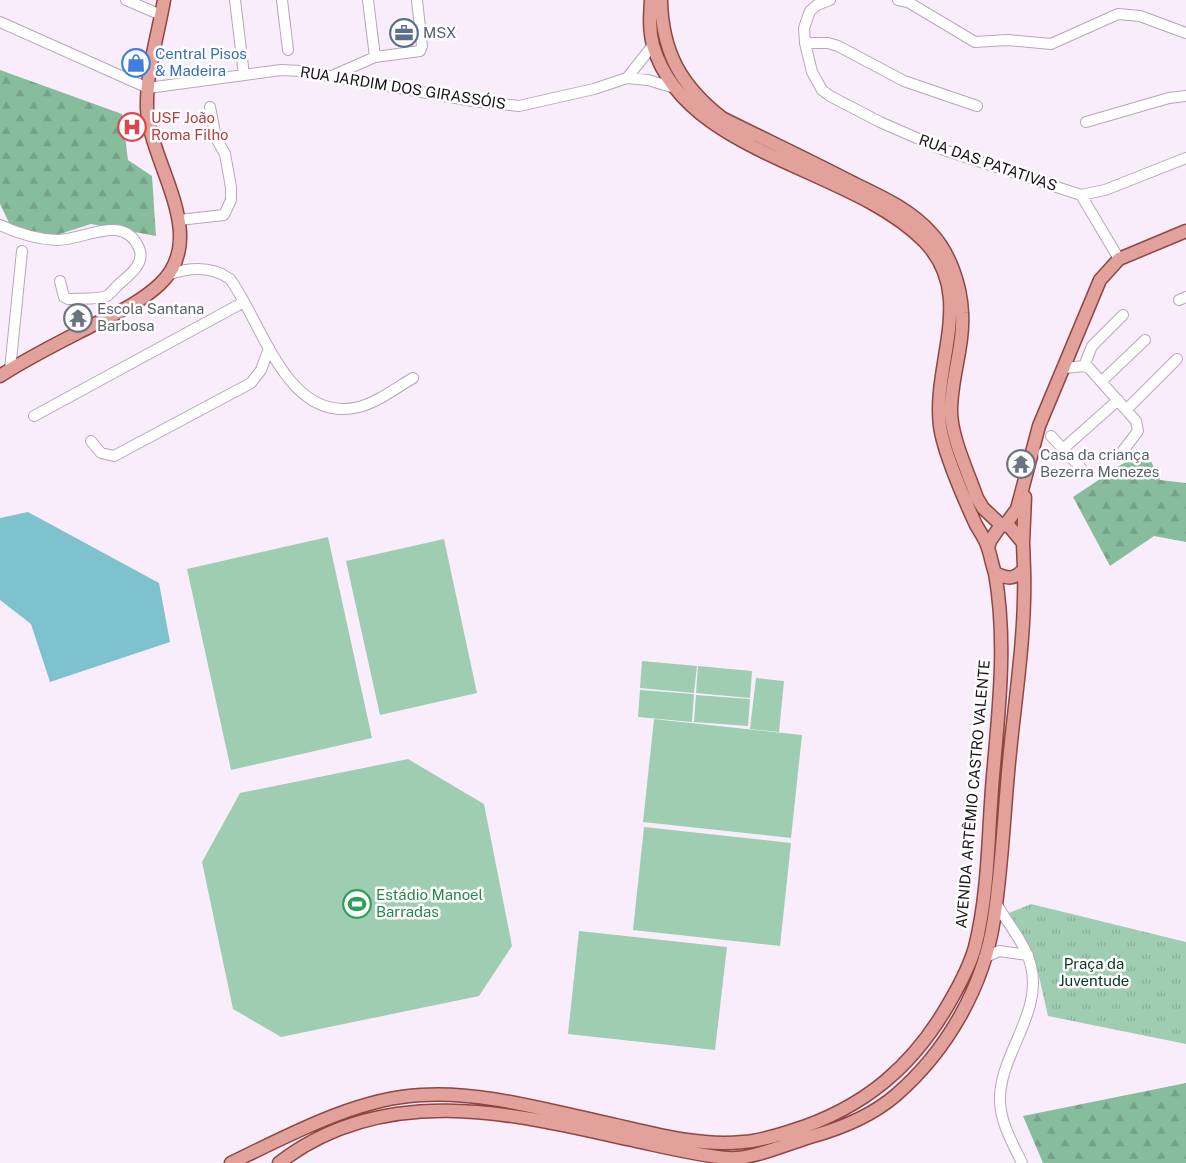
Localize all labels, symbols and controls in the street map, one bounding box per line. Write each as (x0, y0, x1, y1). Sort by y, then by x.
office icon: MSX (389, 18, 419, 48)
place label: MSX (423, 24, 456, 41)
place label: Central Pisos & Madeira (155, 45, 247, 79)
shop icon: Central Pisos & Madeira (121, 48, 151, 78)
street label: RUA JARDIM DOS GIRASSÓIS (299, 62, 507, 112)
place label: USF João Roma Filho (151, 109, 229, 143)
hospital icon: USF João Roma Filho (117, 112, 147, 142)
street label: RUA DAS PATATIVAS (917, 131, 1060, 194)
place label: Escola Santana Barbosa (97, 300, 204, 334)
temple icon: Escola Santana Barbosa (63, 303, 93, 333)
place label: Casa da criança Bezerra Menezes (1040, 446, 1159, 480)
temple icon: Casa da criança Bezerra Menezes (1006, 449, 1036, 479)
street label: AVENIDA ARTÊMIO CASTRO VALENTE (952, 659, 993, 929)
place label: Estádio Manoel Barradas (376, 886, 483, 920)
sports icon: Estádio Manoel Barradas (342, 889, 372, 919)
park label: Praça da Juventude (1059, 955, 1129, 989)

